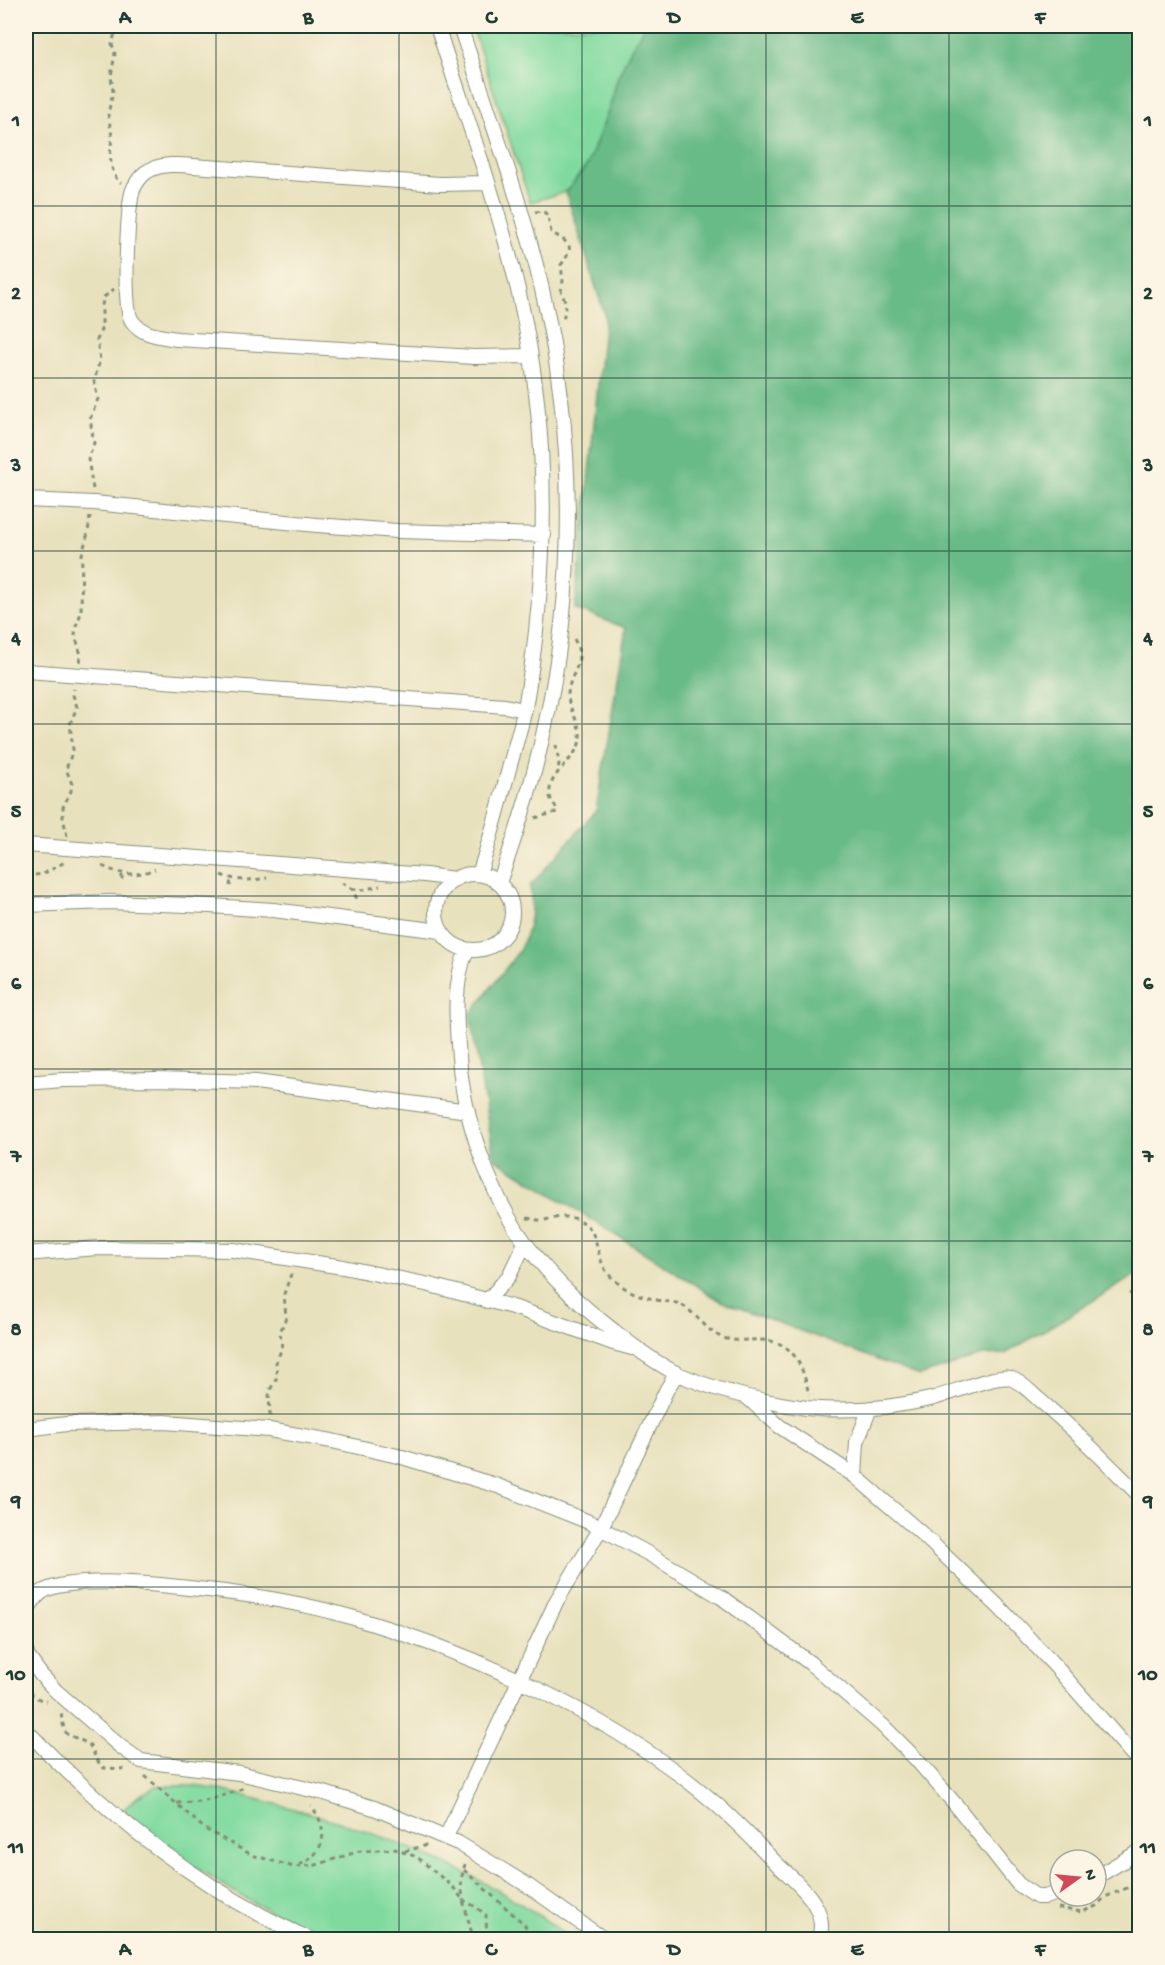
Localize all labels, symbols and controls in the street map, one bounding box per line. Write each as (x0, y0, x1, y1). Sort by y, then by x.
text: A (118, 8, 133, 31)
text: B (302, 8, 314, 31)
text: C (485, 8, 499, 31)
text: D (665, 8, 681, 31)
text: E (851, 8, 865, 31)
text: F (1034, 8, 1047, 31)
text: 1 (11, 111, 20, 134)
text: 1 (1143, 111, 1152, 134)
text: 2 (11, 284, 21, 307)
text: 2 (1143, 284, 1153, 307)
text: 3 (10, 456, 21, 479)
text: 3 (1142, 456, 1153, 479)
text: 4 (10, 629, 21, 652)
text: 4 (1142, 629, 1153, 652)
text: 5 (11, 802, 22, 825)
text: 5 (1143, 802, 1154, 825)
text: 6 (11, 974, 22, 997)
text: 6 (1143, 974, 1154, 997)
text: 7 (10, 1147, 23, 1170)
text: 7 (1142, 1147, 1155, 1170)
text: 8 (11, 1320, 22, 1343)
text: 8 (1143, 1320, 1154, 1343)
text: 9 (10, 1492, 21, 1515)
text: 9 (1142, 1492, 1153, 1515)
text: 10 (5, 1665, 26, 1688)
text: 10 (1137, 1665, 1158, 1688)
text: 11 (7, 1838, 24, 1861)
text: 11 (1139, 1838, 1156, 1861)
north arrow (1048, 1848, 1108, 1908)
text: N (1079, 1868, 1100, 1883)
text: A (118, 1940, 133, 1963)
text: B (302, 1940, 314, 1963)
text: C (485, 1940, 499, 1963)
text: D (665, 1940, 681, 1963)
text: E (851, 1940, 865, 1963)
text: F (1034, 1940, 1047, 1963)

